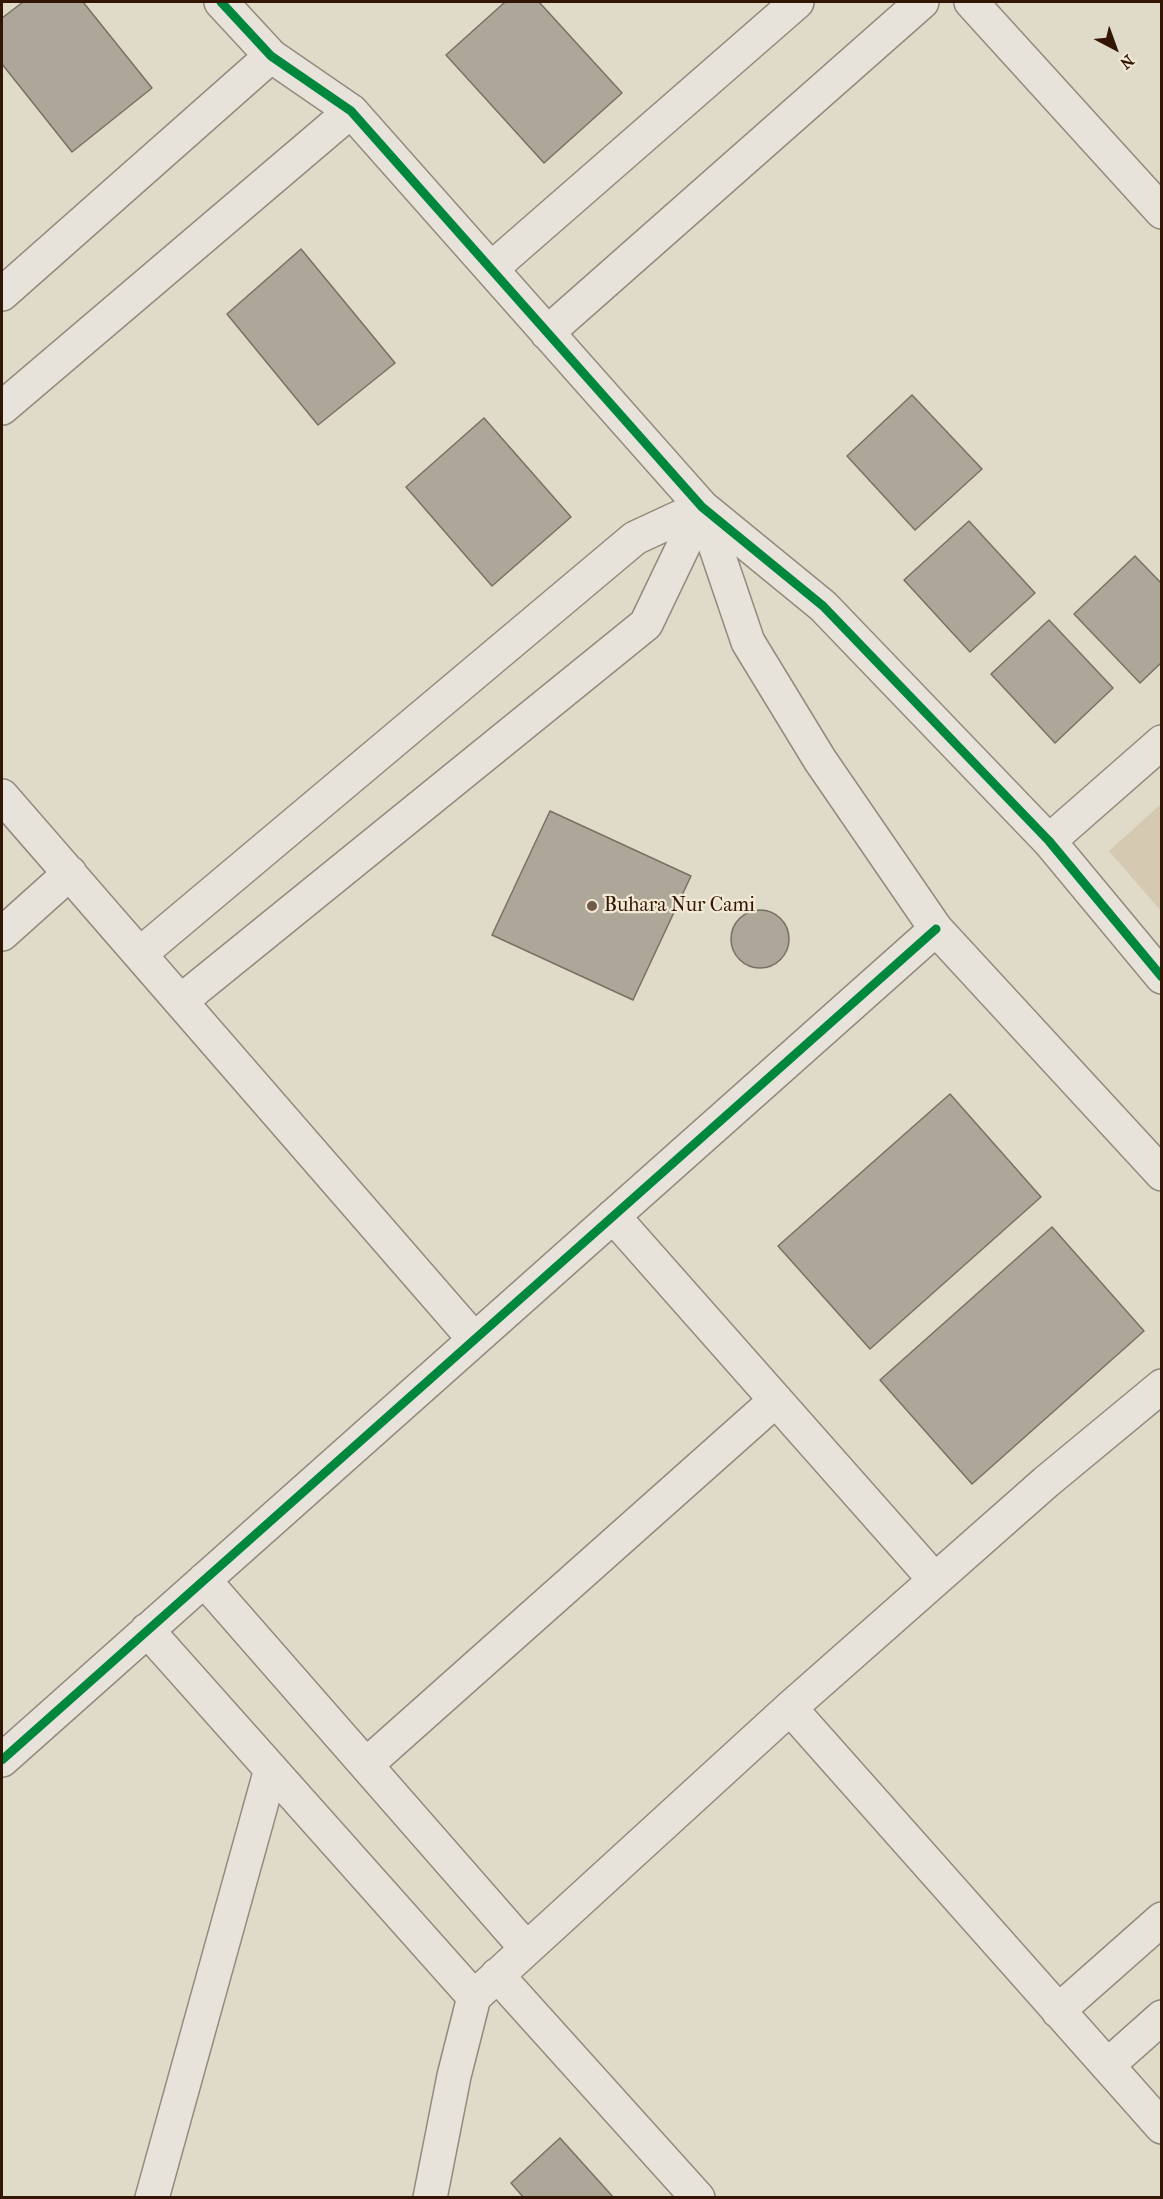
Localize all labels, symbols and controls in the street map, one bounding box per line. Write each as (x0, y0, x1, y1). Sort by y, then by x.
north arrow (1085, 18, 1145, 78)
text: N (1116, 51, 1138, 73)
place label: Buhara Nur Cami (604, 894, 755, 918)
marker: Buhara Nur Cami (585, 899, 599, 913)

